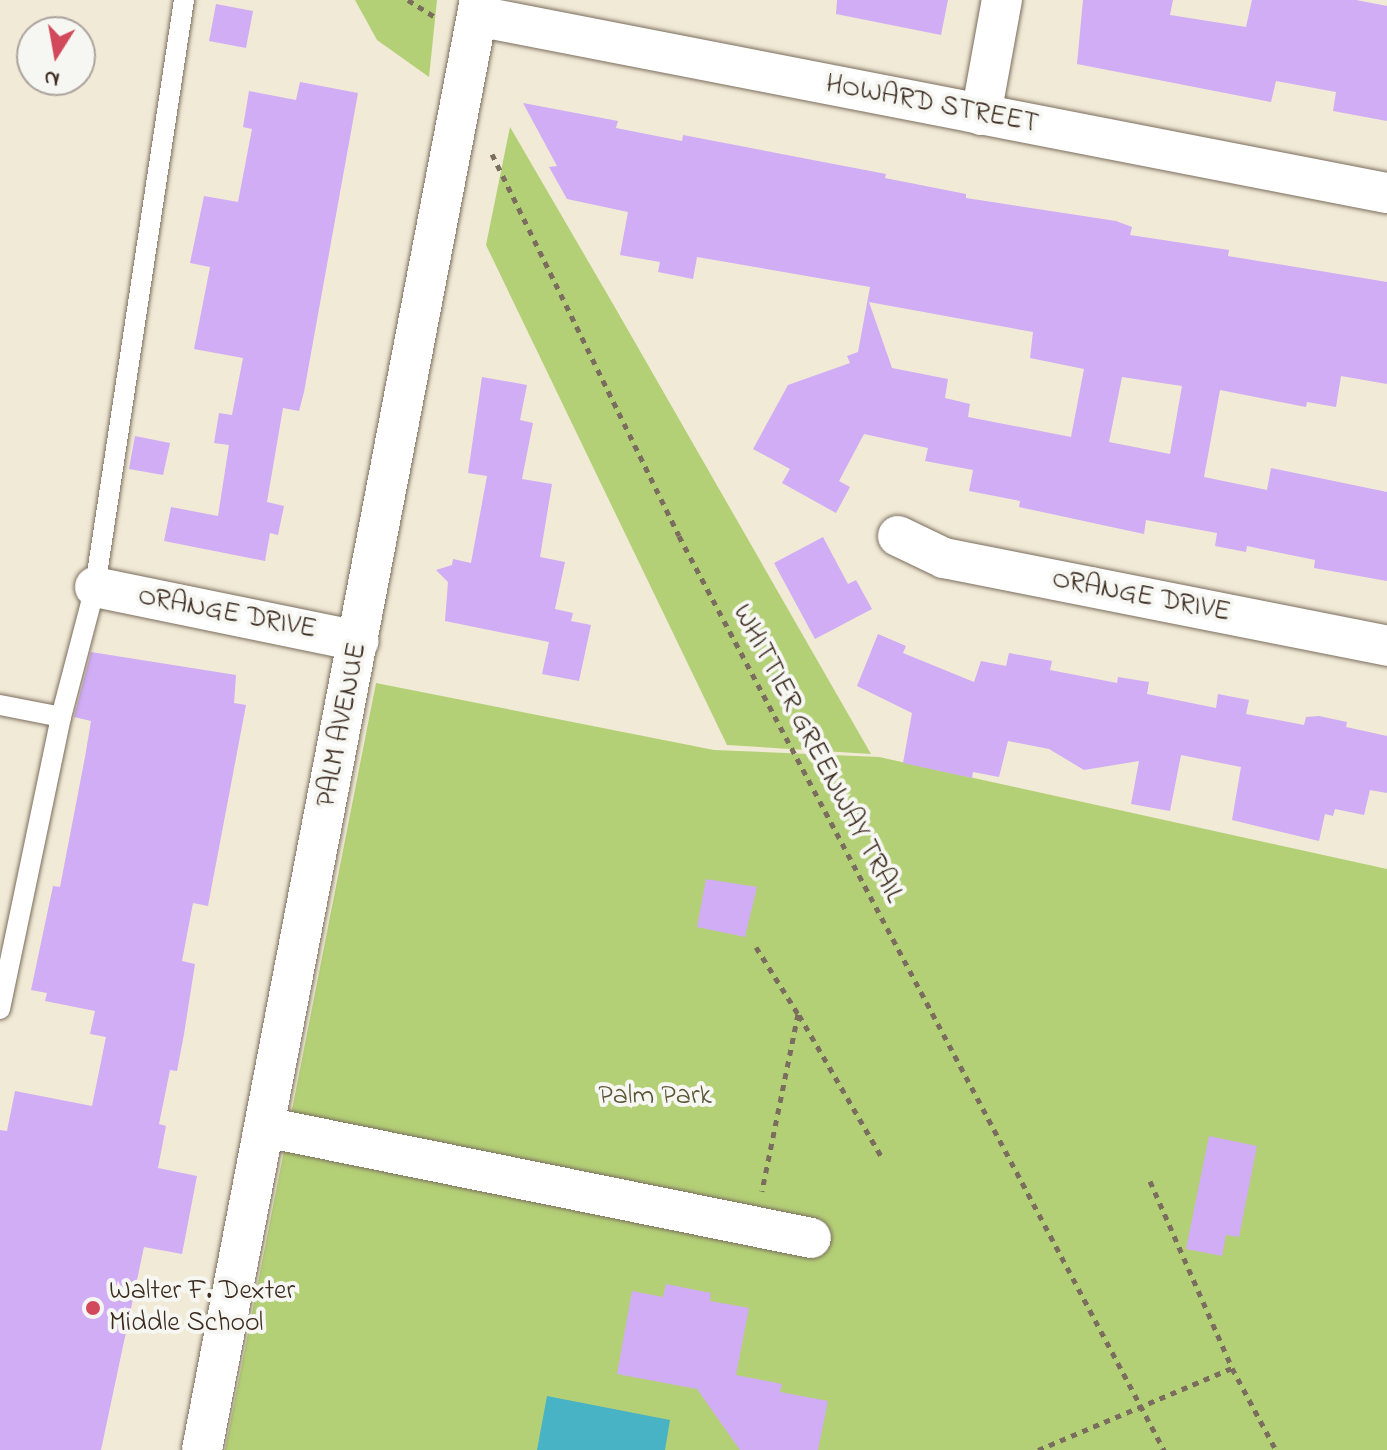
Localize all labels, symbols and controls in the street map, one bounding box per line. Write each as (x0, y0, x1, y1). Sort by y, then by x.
north arrow (16, 16, 96, 96)
text: N (41, 60, 62, 95)
street label: HOWARD STREET (823, 68, 1041, 142)
street label: ORANGE DRIVE (1049, 563, 1233, 631)
street label: ORANGE DRIVE (135, 580, 319, 648)
street label: WHITTIER GREENWAY TRAIL (724, 599, 910, 909)
street label: PALM AVENUE (311, 640, 375, 810)
park label: Palm Park (598, 1080, 712, 1114)
place label: Walter F. Dexter Middle School (109, 1275, 295, 1341)
marker: Walter F. Dexter Middle School (84, 1299, 102, 1317)

